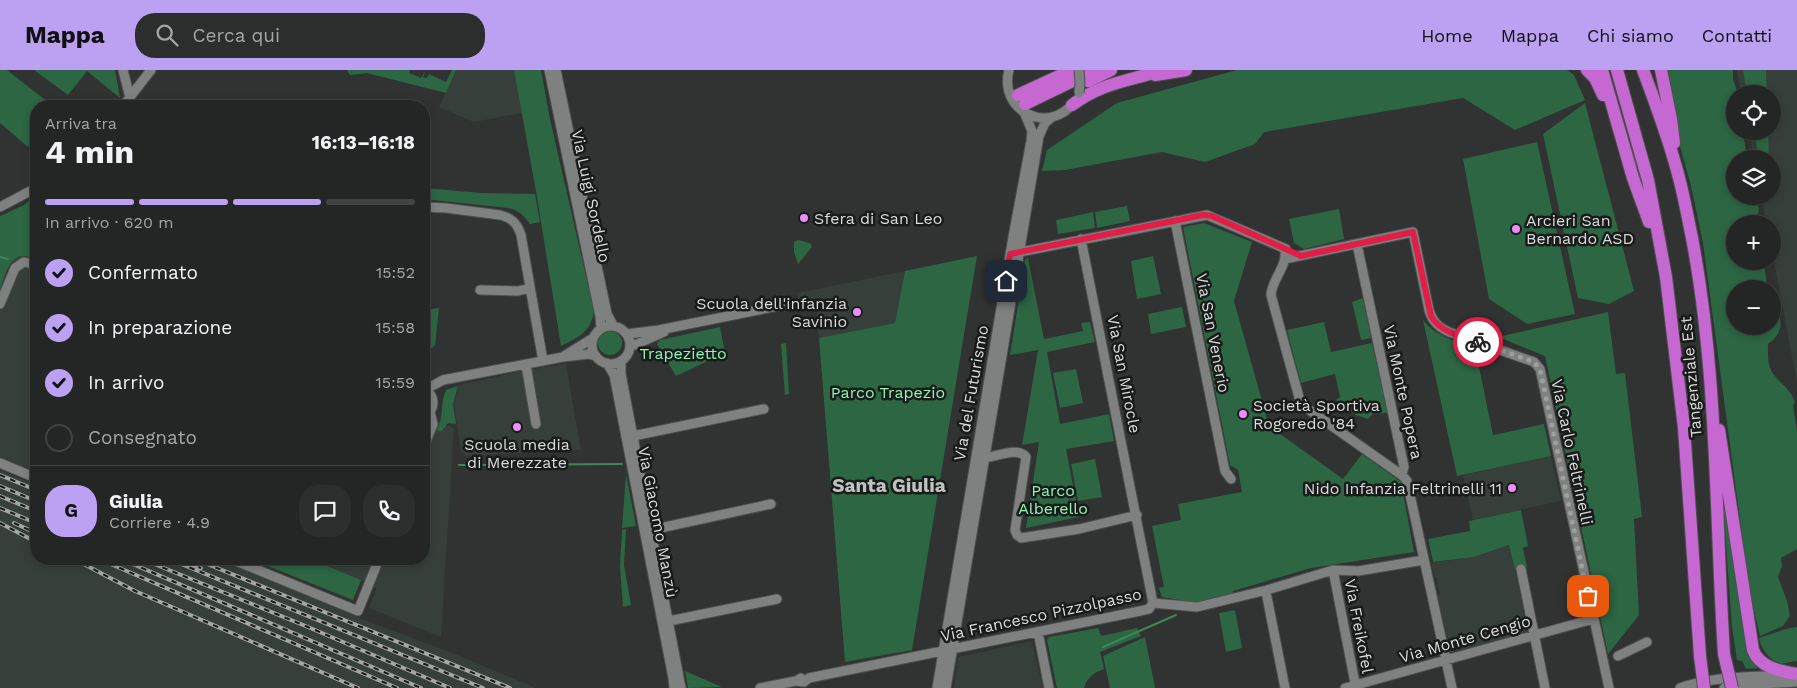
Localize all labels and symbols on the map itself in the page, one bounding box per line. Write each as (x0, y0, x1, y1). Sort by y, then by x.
street label: Via Luigi Sordello (568, 128, 614, 264)
place label: Sfera di San Leo (814, 209, 942, 228)
place label: Arcieri San Bernardo ASD (1526, 211, 1634, 248)
marker: Sfera di San Leo (798, 212, 810, 224)
marker: Arcieri San Bernardo ASD (1510, 223, 1522, 235)
pin (985, 260, 1027, 302)
street label: Via San Venerio (1192, 272, 1234, 394)
place label: Scuola dell'infanzia Savinio (696, 294, 847, 331)
marker: Scuola dell'infanzia Savinio (851, 306, 863, 318)
street label: Via San Mirocle (1103, 313, 1145, 435)
street label: Tangenziale Est (1676, 315, 1706, 438)
courier (1453, 317, 1503, 367)
street label: Via Monte Popera (1379, 323, 1427, 461)
street label: Via del Futurismo (950, 324, 992, 462)
park label: Trapezietto (640, 344, 726, 363)
street label: Via Carlo Feltrinelli (1547, 377, 1597, 527)
park label: Parco Trapezio (831, 383, 945, 402)
place label: Società Sportiva Rogoredo '84 (1253, 396, 1380, 433)
marker: Società Sportiva Rogoredo '84 (1237, 408, 1249, 420)
marker: Scuola media di Merezzate (511, 421, 523, 433)
place label: Scuola media di Merezzate (464, 435, 570, 472)
street label: Via Giacomo Manzù (634, 445, 682, 599)
district label: Santa Giulia (832, 474, 946, 497)
place label: Nido Infanzia Feltrinelli 11 (1304, 479, 1502, 498)
park label: Parco Alberello (1018, 481, 1088, 518)
marker: Nido Infanzia Feltrinelli 11 (1506, 482, 1518, 494)
pin (1567, 575, 1609, 617)
street label: Via Freikofel (1341, 577, 1378, 675)
street label: Via Francesco Pizzolpasso (939, 584, 1143, 646)
street label: Via Monte Cengio (1397, 611, 1533, 667)

